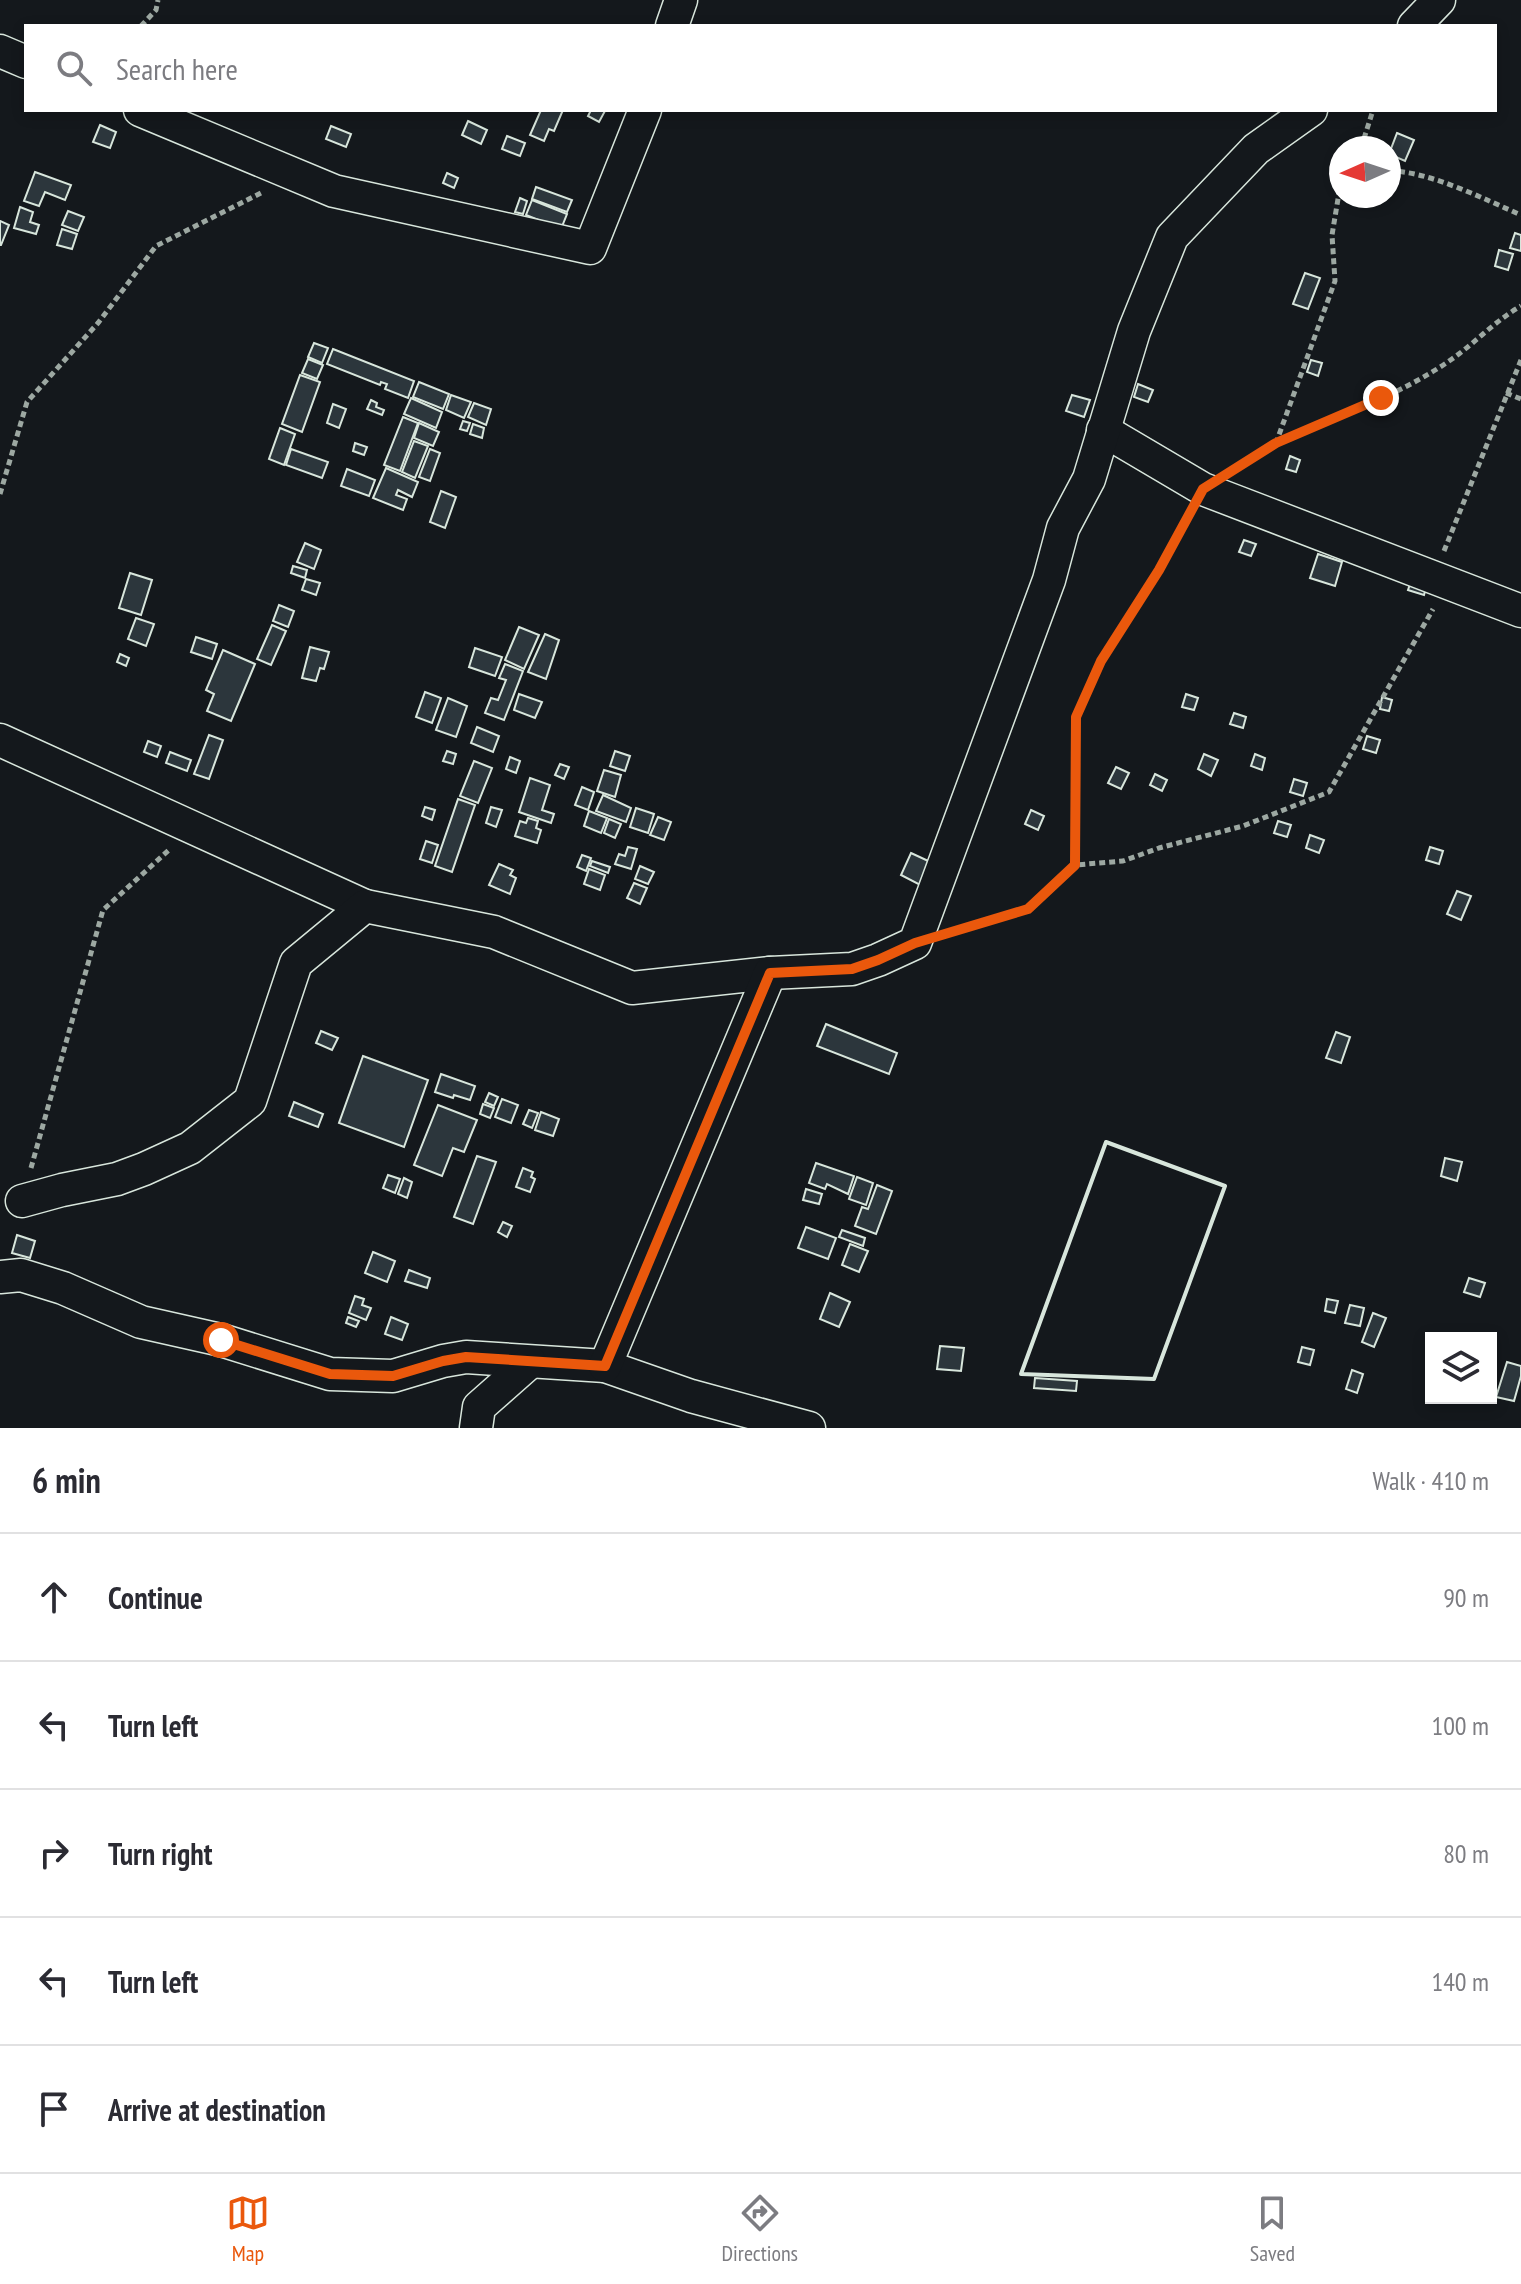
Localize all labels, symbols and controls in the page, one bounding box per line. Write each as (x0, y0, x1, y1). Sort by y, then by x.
search box (24, 24, 1497, 112)
icon: search (52, 46, 96, 90)
text: Search here (116, 49, 238, 88)
north arrow (1329, 136, 1401, 208)
route end (1363, 380, 1399, 416)
route start (203, 1322, 239, 1358)
map controls (1425, 1332, 1497, 1404)
button: layers (1425, 1332, 1497, 1404)
text: 6 min (32, 1458, 101, 1502)
text: Walk · 410 m (1372, 1464, 1489, 1497)
icon: ahead (32, 1575, 76, 1619)
text: Continue (108, 1578, 203, 1617)
text: 90 m (1443, 1581, 1489, 1614)
icon: left (32, 1703, 76, 1747)
text: Turn left (108, 1706, 198, 1745)
text: 100 m (1431, 1709, 1489, 1742)
icon: right (32, 1831, 76, 1875)
text: Turn right (108, 1834, 212, 1873)
text: 80 m (1443, 1837, 1489, 1870)
icon: left (32, 1959, 76, 2003)
text: Turn left (108, 1962, 198, 2001)
text: 140 m (1431, 1965, 1489, 1998)
icon: arrive (32, 2087, 76, 2131)
text: Arrive at destination (108, 2090, 326, 2129)
tab: Map (226, 2191, 270, 2267)
tab: Directions (722, 2191, 798, 2267)
tab: Saved (1250, 2191, 1295, 2267)

